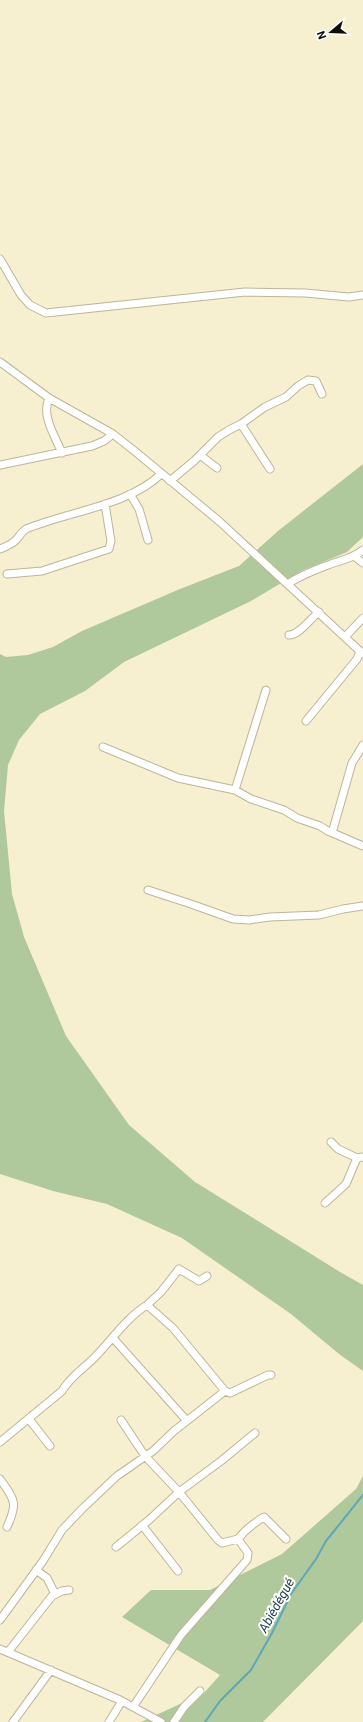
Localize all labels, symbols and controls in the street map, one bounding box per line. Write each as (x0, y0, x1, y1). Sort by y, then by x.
north arrow (311, 12, 351, 52)
text: N (315, 29, 329, 41)
water label: Abiédégué (255, 1575, 298, 1636)

